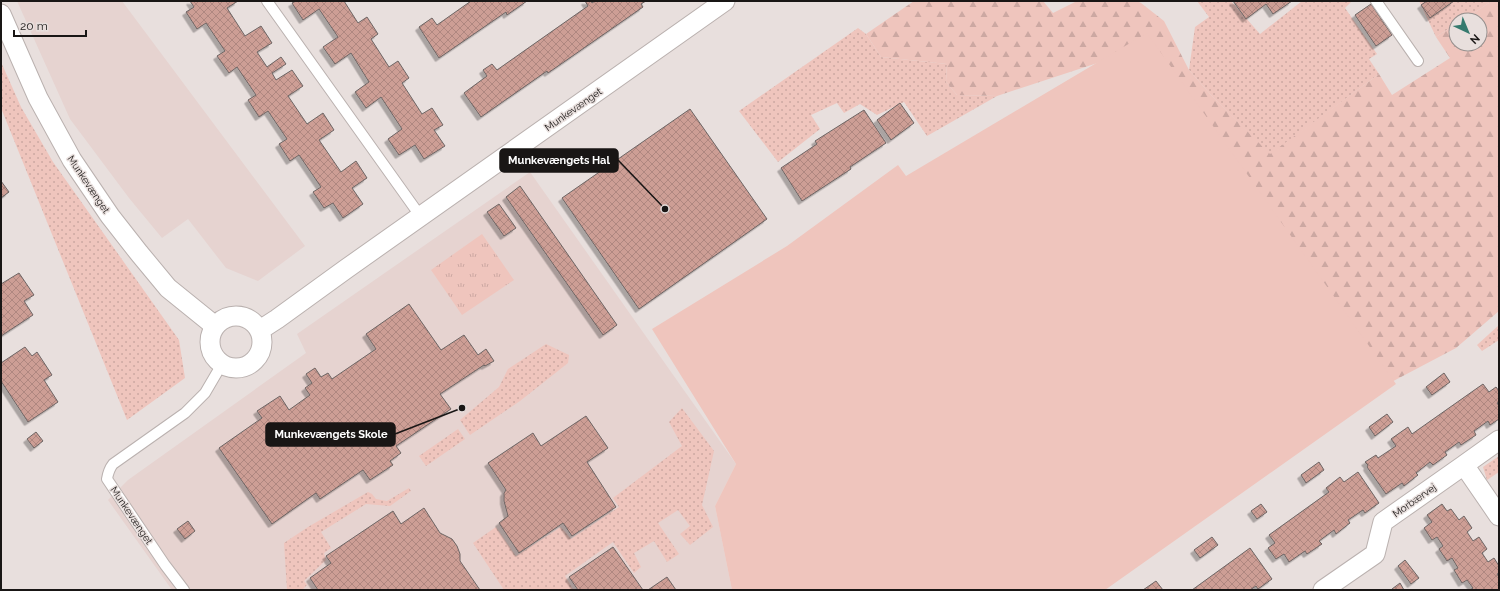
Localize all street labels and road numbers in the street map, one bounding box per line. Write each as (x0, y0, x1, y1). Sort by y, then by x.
street label: Munkevænget (543, 85, 604, 133)
street label: Munkevænget (65, 153, 112, 216)
street label: Morbærvej (1390, 481, 1438, 519)
street label: Munkevænget (108, 484, 155, 547)

